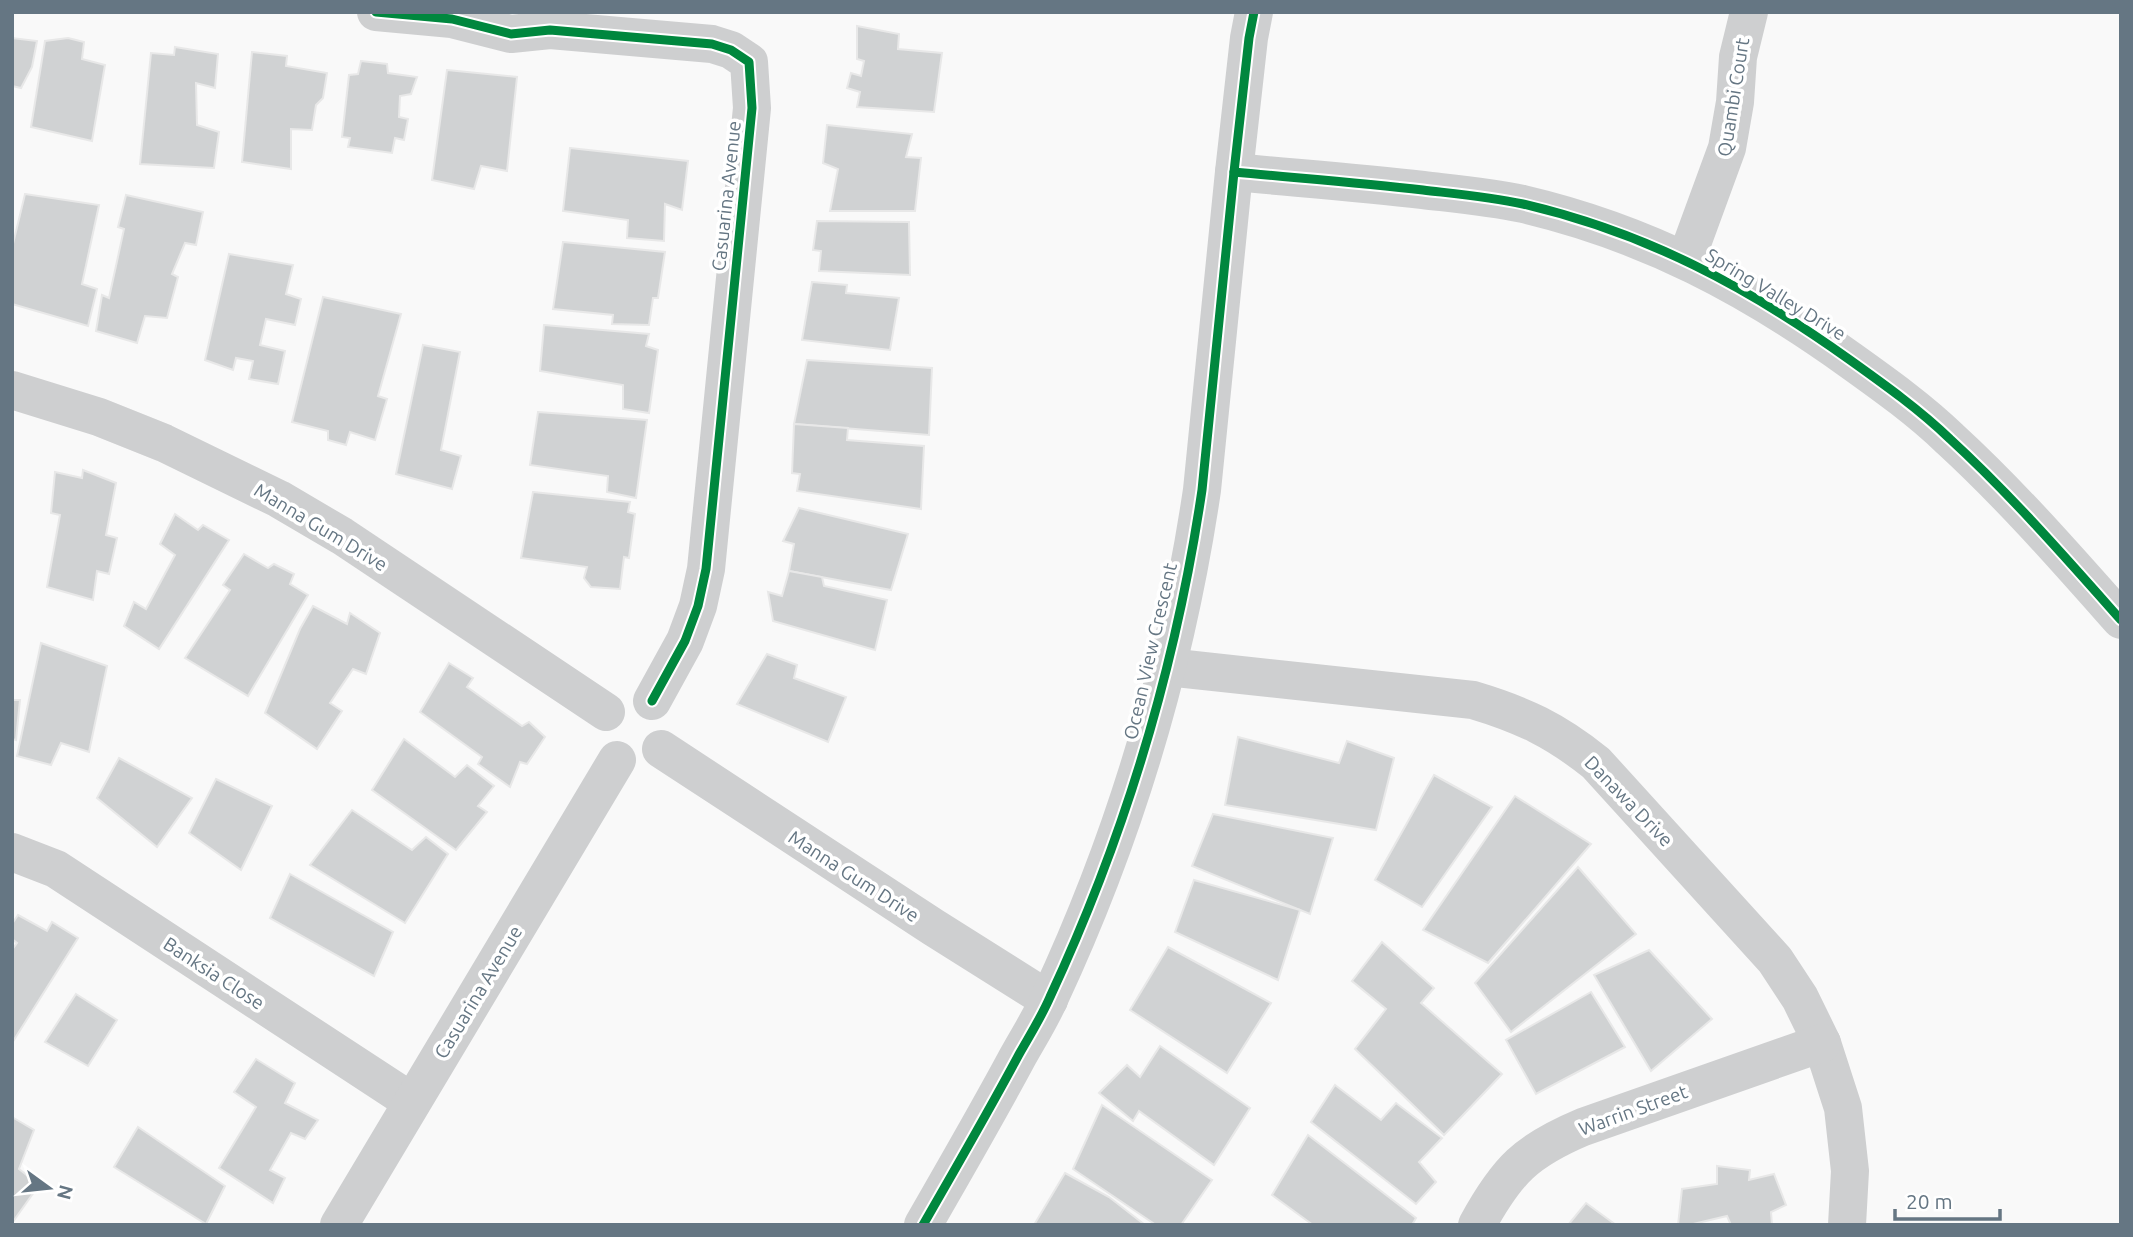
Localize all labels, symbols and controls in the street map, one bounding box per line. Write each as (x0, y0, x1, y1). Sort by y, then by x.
street label: Quambi Court (1713, 35, 1753, 158)
street label: Casuarina Avenue (707, 120, 745, 272)
street label: Spring Valley Drive (1702, 244, 1850, 344)
street label: Manna Gum Drive (251, 479, 391, 575)
street label: Ocean View Crescent (1119, 560, 1181, 742)
street label: Danawa Drive (1580, 751, 1678, 851)
street label: Manna Gum Drive (785, 826, 923, 926)
street label: Casuarina Avenue (430, 922, 526, 1062)
street label: Banksia Close (159, 932, 269, 1014)
street label: Warrin Street (1576, 1080, 1691, 1140)
north arrow (14, 1153, 84, 1223)
scale bar (1895, 1178, 2000, 1222)
text: N (53, 1183, 78, 1202)
text: 20 m (1906, 1189, 1953, 1213)

